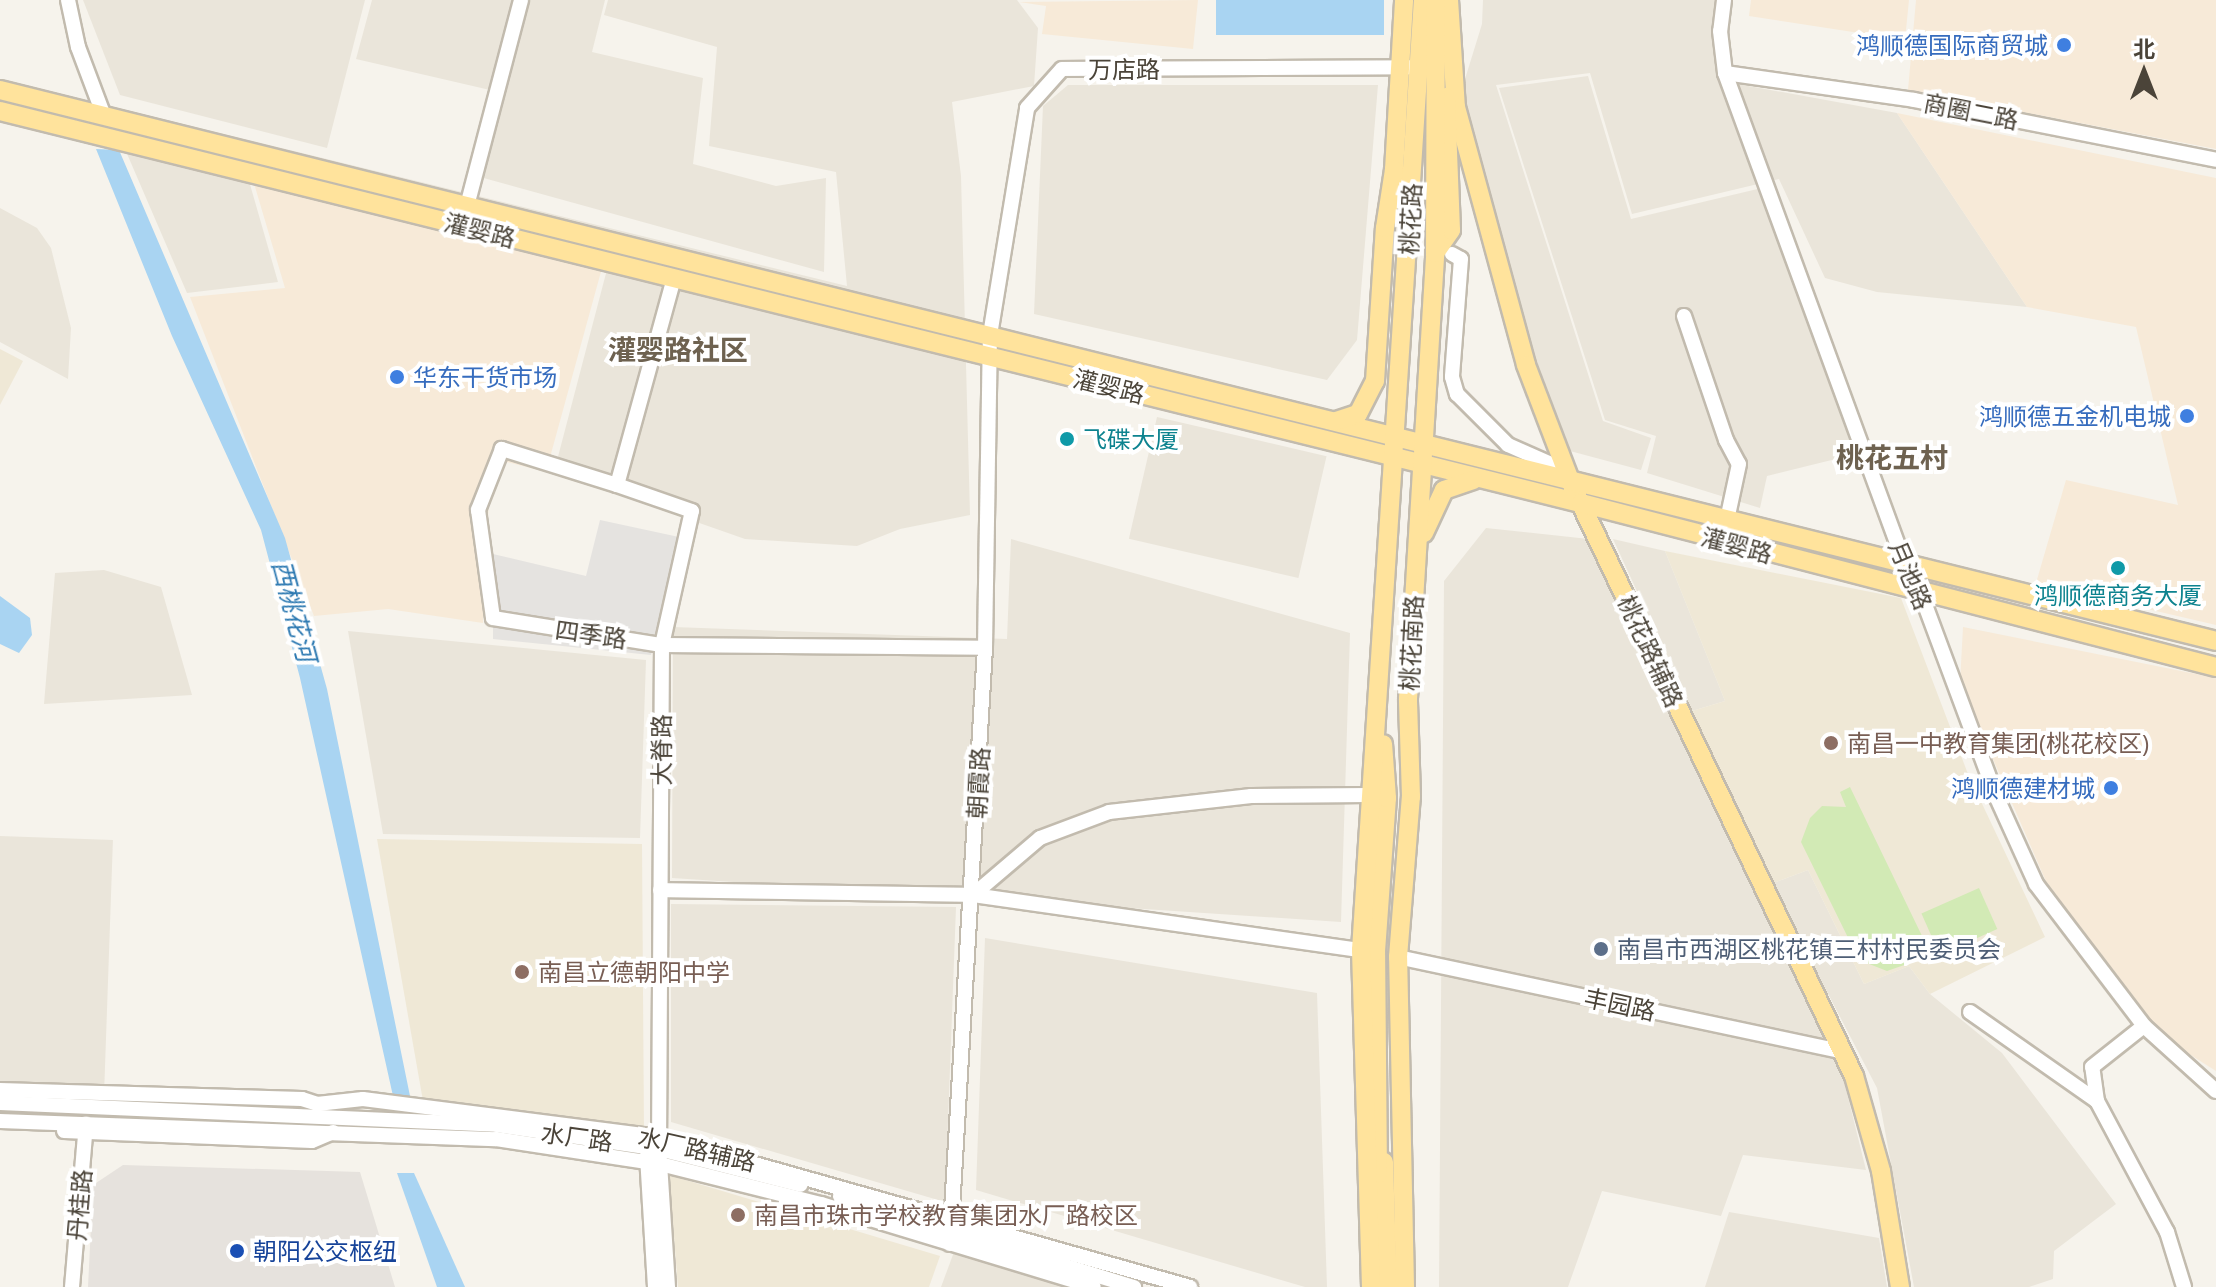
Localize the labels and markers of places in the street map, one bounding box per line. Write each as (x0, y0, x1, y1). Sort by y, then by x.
place label: 鸿顺德国际商贸城 (1856, 31, 2048, 59)
marker: 鸿顺德国际商贸城 (2055, 36, 2073, 54)
place label: 华东干货市场 (413, 363, 557, 391)
marker: 华东干货市场 (388, 368, 406, 386)
place label: 鸿顺德五金机电城 (1979, 402, 2171, 430)
marker: 鸿顺德五金机电城 (2178, 407, 2196, 425)
place label: 飞碟大厦 (1083, 425, 1179, 453)
marker: 飞碟大厦 (1058, 430, 1076, 448)
marker: 鸿顺德商务大厦 (2109, 559, 2127, 577)
place label: 鸿顺德商务大厦 (2034, 581, 2202, 609)
place label: 南昌一中教育集团(桃花校区) (1847, 729, 2149, 757)
marker: 南昌一中教育集团(桃花校区) (1822, 734, 1840, 752)
place label: 鸿顺德建材城 (1951, 774, 2095, 802)
marker: 鸿顺德建材城 (2102, 779, 2120, 797)
place label: 南昌市西湖区桃花镇三村村民委员会 (1617, 935, 2001, 963)
marker: 南昌市西湖区桃花镇三村村民委员会 (1592, 940, 1610, 958)
place label: 南昌立德朝阳中学 (538, 958, 730, 986)
marker: 南昌立德朝阳中学 (513, 963, 531, 981)
place label: 南昌市珠市学校教育集团水厂路校区 (754, 1201, 1138, 1229)
marker: 南昌市珠市学校教育集团水厂路校区 (729, 1206, 747, 1224)
place label: 朝阳公交枢纽 (253, 1237, 397, 1265)
marker: 朝阳公交枢纽 (228, 1242, 246, 1260)

